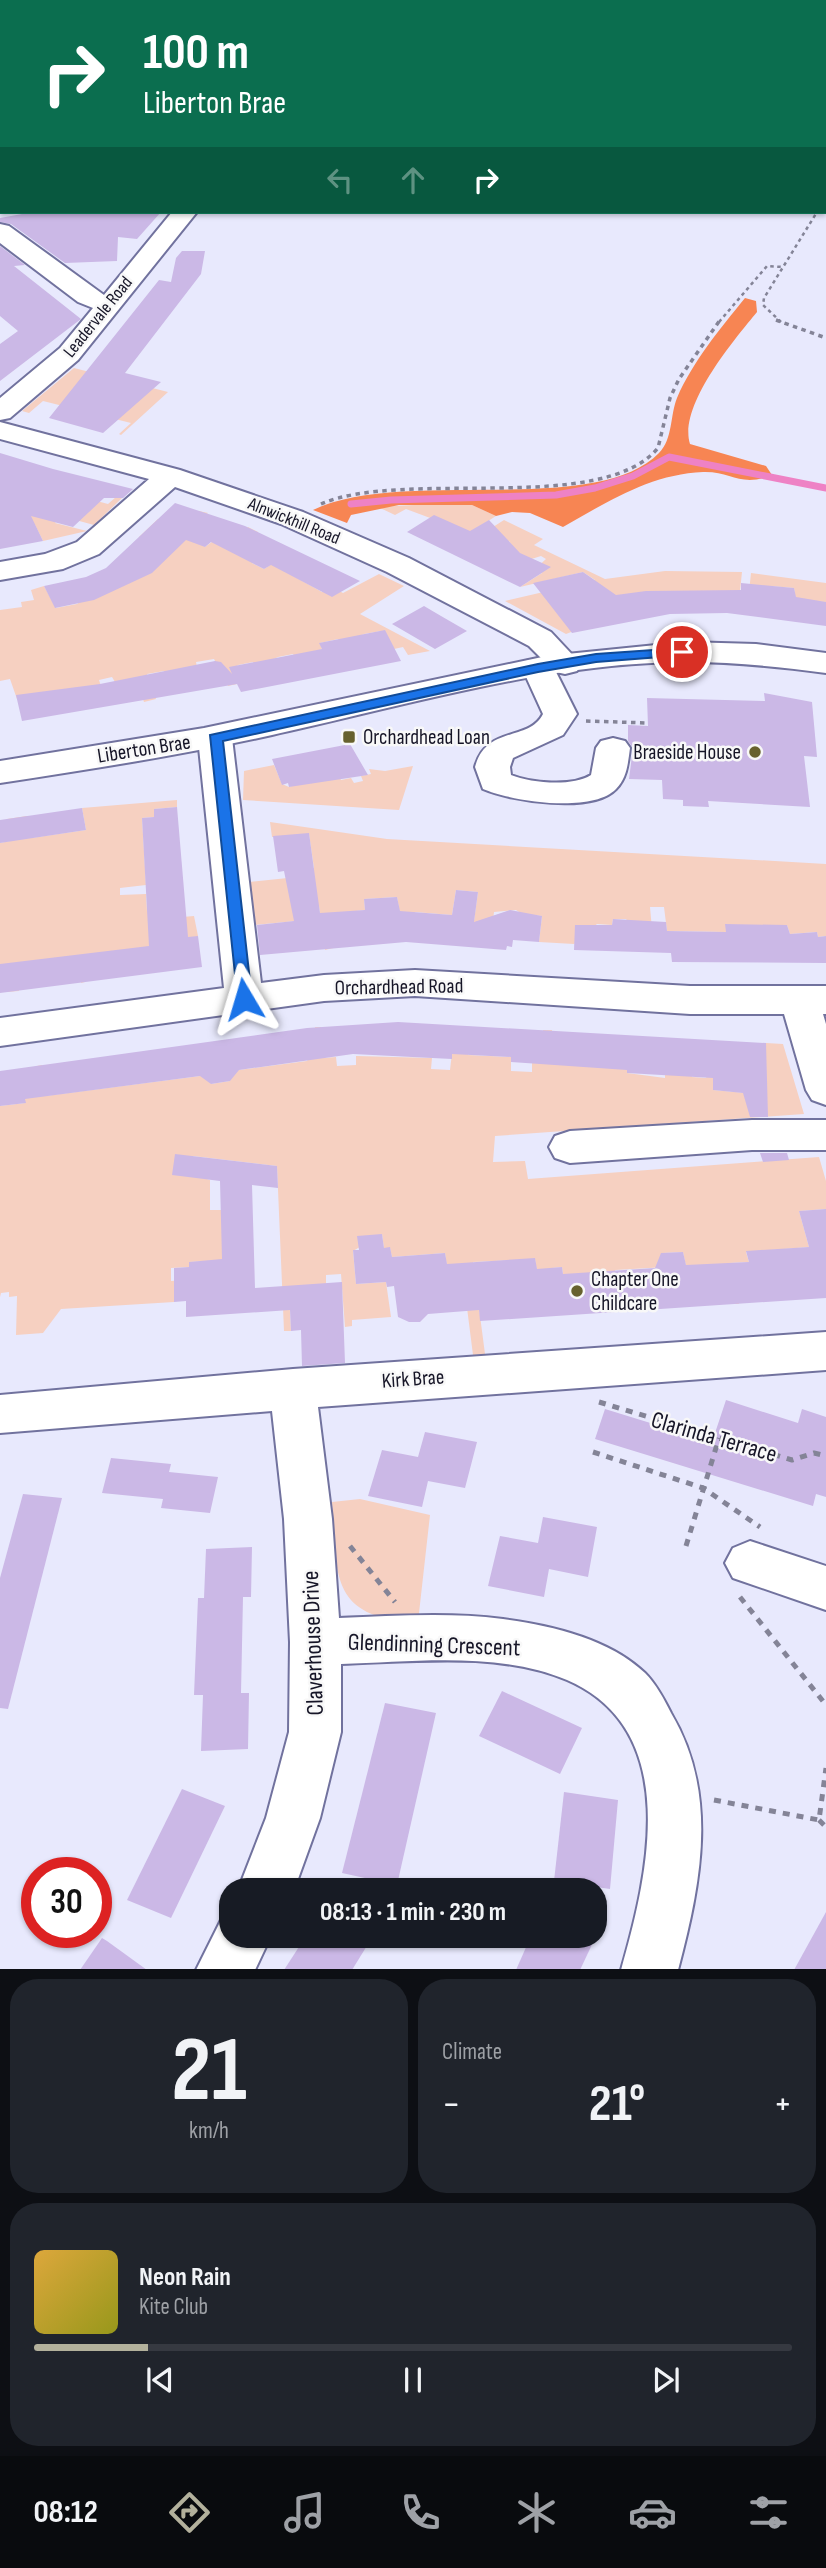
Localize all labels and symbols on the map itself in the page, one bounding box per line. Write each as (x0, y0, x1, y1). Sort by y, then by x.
street label: Leadervale Road (59, 272, 137, 362)
street label: Alnwickhill Road (244, 493, 343, 549)
pin (652, 622, 712, 682)
place label: Orchardhead Loan (363, 725, 490, 750)
street label: Liberton Brae (96, 729, 192, 769)
marker: Orchardhead Loan (341, 729, 357, 745)
place label: Braeside House (633, 740, 741, 765)
marker: Braeside House (747, 744, 763, 760)
position arrow (207, 962, 281, 1036)
street label: Orchardhead Road (335, 973, 463, 1001)
place label: Chapter One Childcare (591, 1267, 679, 1316)
marker: Chapter One Childcare (569, 1283, 585, 1299)
street label: Kirk Brae (381, 1364, 445, 1394)
street label: Clarinda Terrace (648, 1405, 780, 1469)
street label: Claverhouse Drive (296, 1570, 330, 1716)
street label: Glendinning Crescent (347, 1627, 521, 1663)
speed limit sign: 30 (21, 1857, 112, 1948)

